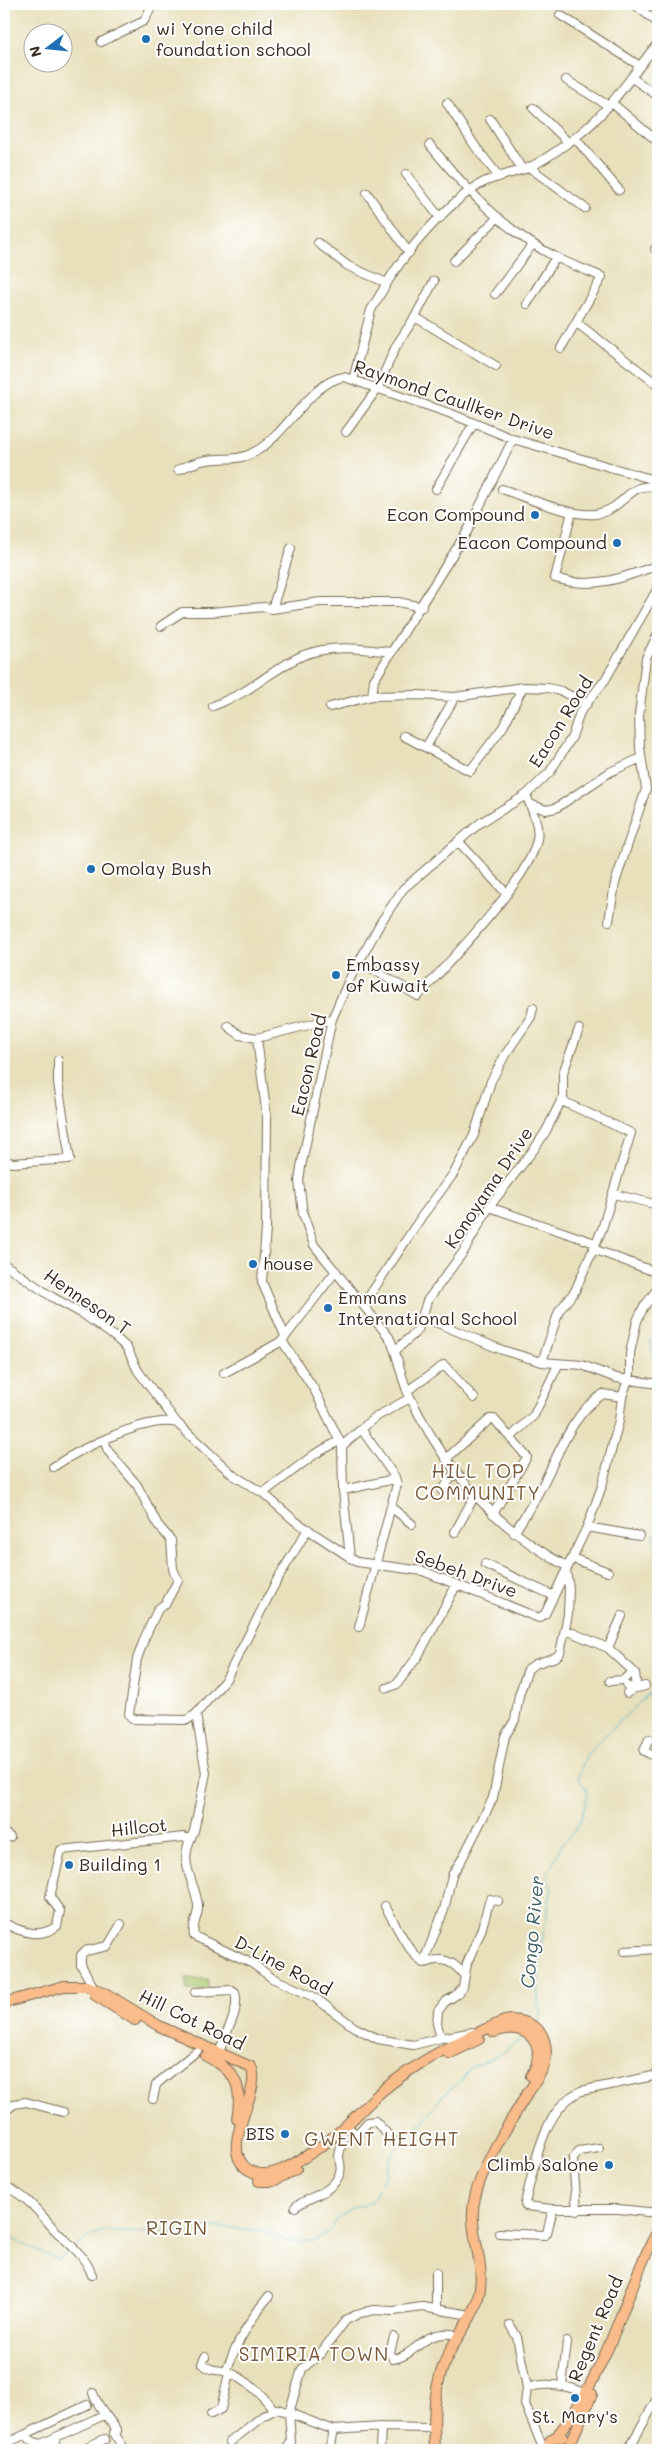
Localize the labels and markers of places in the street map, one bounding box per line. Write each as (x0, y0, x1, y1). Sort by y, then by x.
place label: wi Yone child foundation school (156, 16, 311, 61)
marker: wi Yone child foundation school (140, 33, 152, 45)
place label: Econ Compound (387, 502, 525, 526)
marker: Econ Compound (529, 509, 541, 521)
place label: Eacon Compound (458, 530, 607, 554)
marker: Eacon Compound (611, 537, 623, 549)
place label: Omolay Bush (101, 856, 211, 880)
marker: Omolay Bush (85, 863, 97, 875)
place label: Embassy of Kuwait (346, 952, 429, 997)
marker: Embassy of Kuwait (330, 969, 342, 981)
place label: house (263, 1251, 314, 1275)
marker: house (247, 1258, 259, 1270)
place label: Emmans International School (338, 1285, 517, 1330)
marker: Emmans International School (322, 1302, 334, 1314)
place label: Building 1 (79, 1852, 161, 1876)
marker: Building 1 (63, 1859, 75, 1871)
place label: BIS (246, 2121, 275, 2145)
marker: BIS (279, 2128, 291, 2140)
place label: Climb Salone (487, 2152, 599, 2176)
marker: Climb Salone (603, 2159, 615, 2171)
marker: St. Mary's (569, 2392, 581, 2404)
place label: St. Mary's (532, 2404, 618, 2428)

